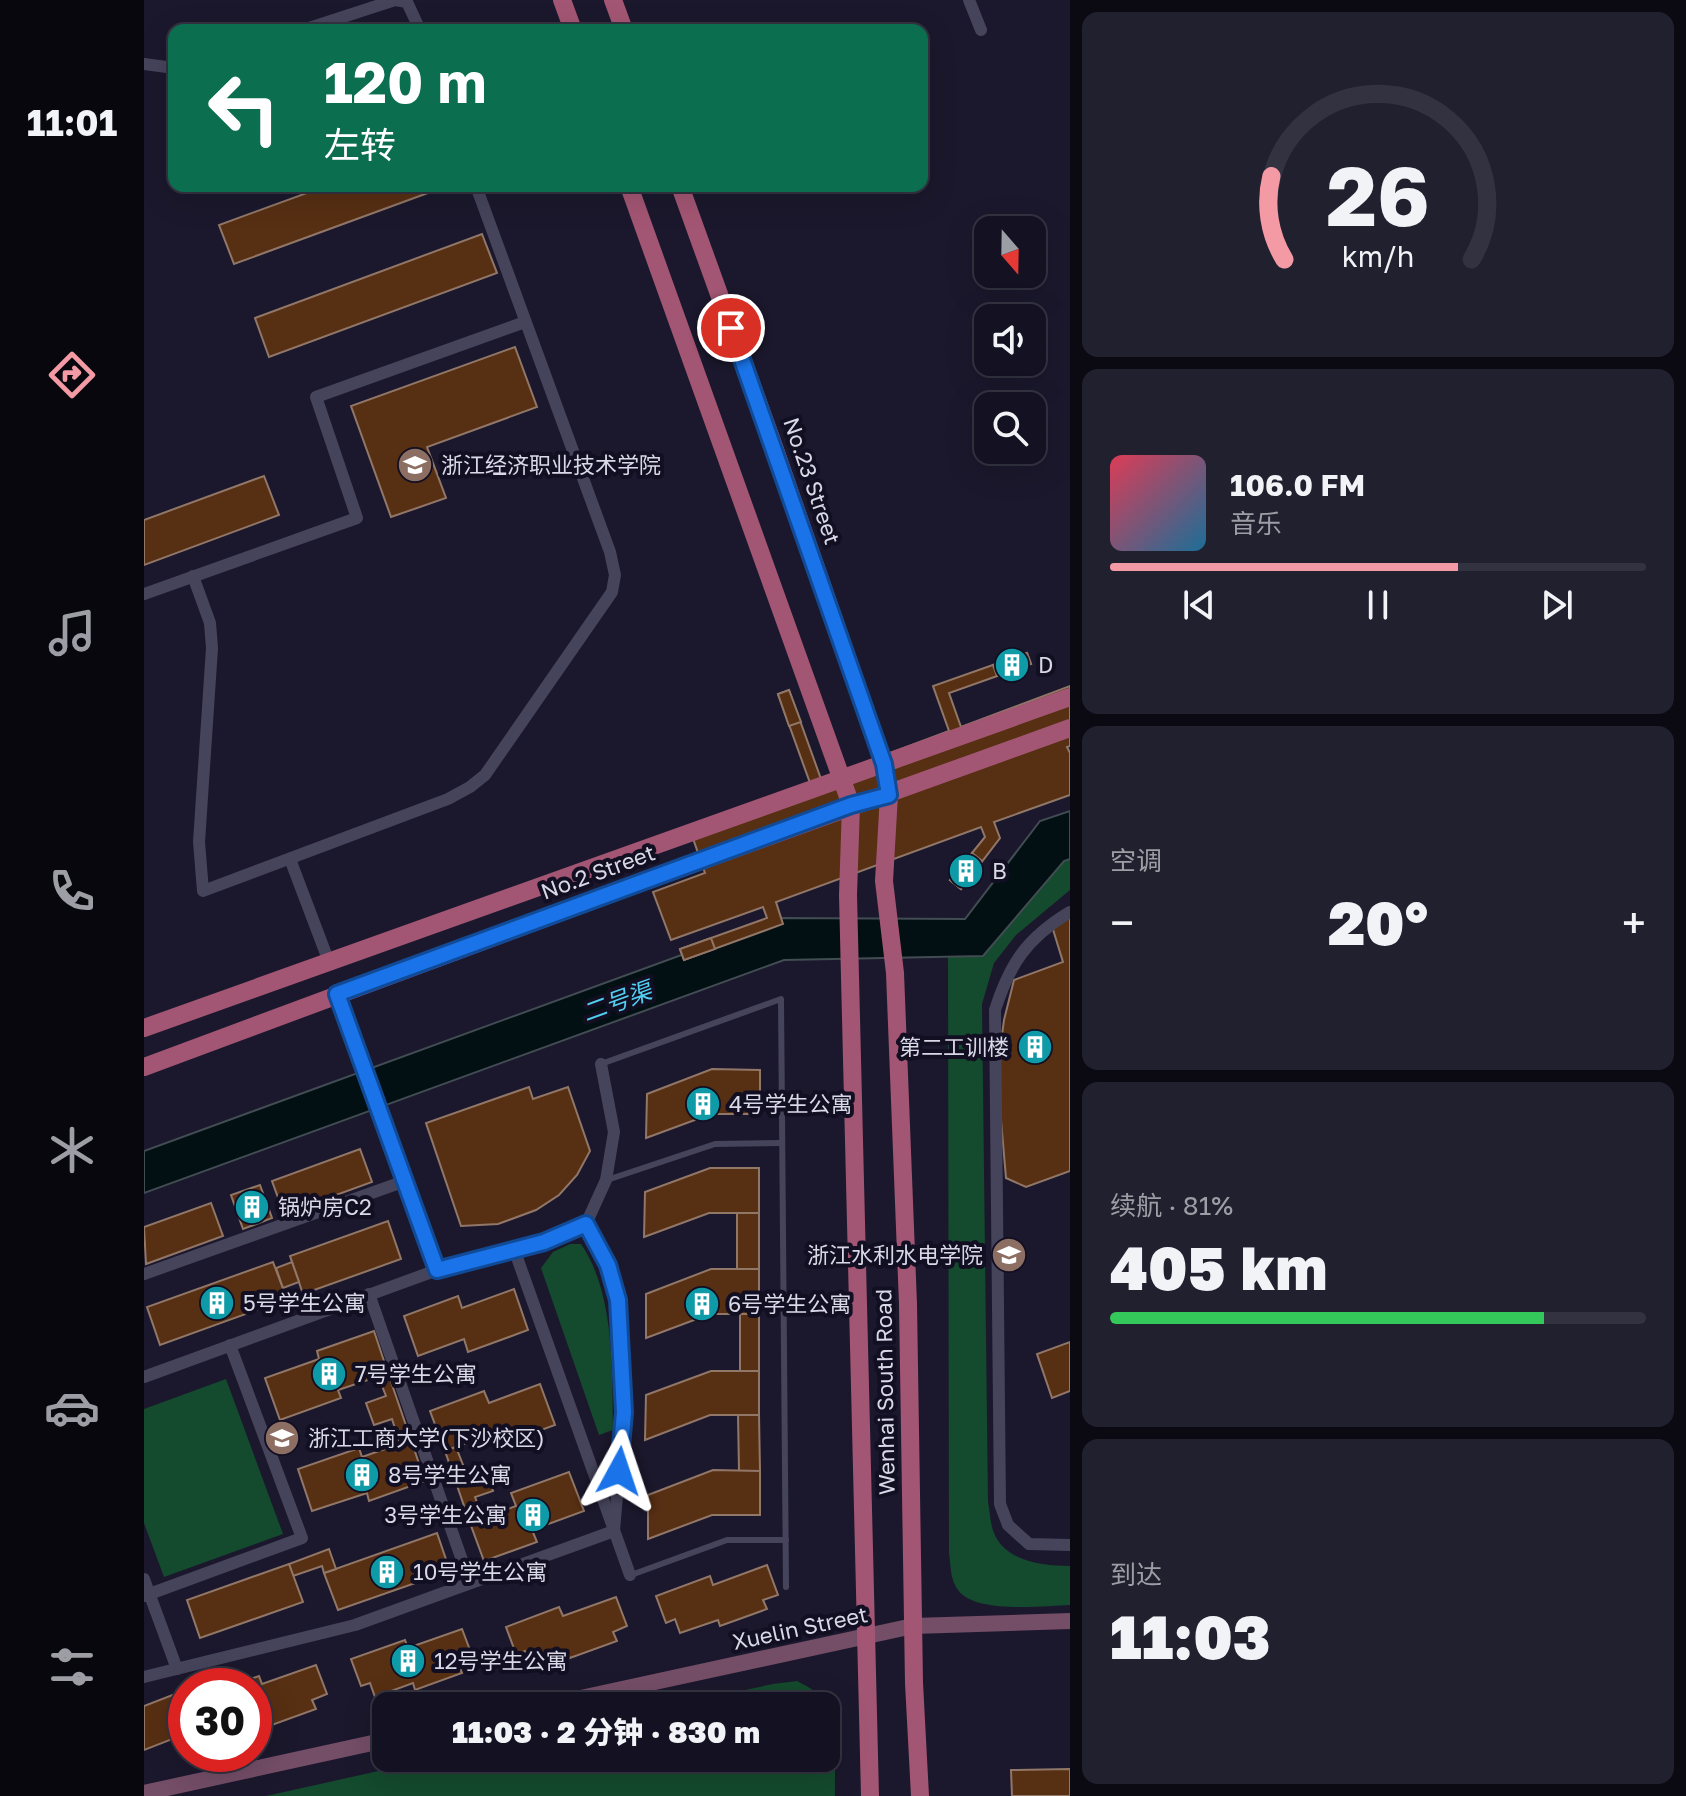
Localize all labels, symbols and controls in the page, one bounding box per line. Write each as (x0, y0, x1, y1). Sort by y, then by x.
text: 120 m (324, 48, 486, 115)
icon: left (192, 56, 296, 160)
text: 11:01 (27, 101, 117, 144)
text: 左转 (324, 123, 396, 166)
text: 26 (1326, 144, 1430, 244)
north arrow (974, 216, 1046, 288)
map controls (974, 216, 1046, 464)
text: km/h (1342, 240, 1414, 274)
pin (697, 294, 765, 362)
button: sound (974, 304, 1046, 376)
icon: arrive (709, 306, 753, 350)
icon: directions (44, 347, 100, 403)
button: search (974, 392, 1046, 464)
street label: No.23 Street (778, 414, 847, 548)
school or university icon: 浙江经济职业技术学院 (396, 446, 434, 484)
place label: 浙江经济职业技术学院 (441, 451, 661, 478)
text: 106.0 FM (1230, 467, 1365, 503)
text: 音乐 (1230, 508, 1282, 539)
icon: previous (1177, 583, 1221, 627)
icon: pause (1356, 583, 1400, 627)
icon: next (1535, 583, 1579, 627)
icon: music (44, 605, 100, 661)
building icon: D (993, 646, 1031, 684)
place label: D (1038, 651, 1053, 678)
street label: No.2 Street (537, 838, 659, 905)
text: 空调 (1110, 845, 1162, 876)
building icon: B (947, 852, 985, 890)
place label: B (992, 857, 1007, 884)
icon: phone (44, 863, 100, 919)
text: 20° (1328, 886, 1428, 958)
text: − (1110, 896, 1134, 949)
text: + (1622, 896, 1646, 949)
water label: 二号渠 (578, 974, 658, 1027)
building icon: 第二工训楼 (1016, 1028, 1054, 1066)
place label: 第二工训楼 (899, 1033, 1009, 1060)
building icon: 4号学生公寓 (684, 1085, 722, 1123)
place label: 4号学生公寓 (729, 1090, 852, 1117)
icon: climate (44, 1122, 100, 1178)
building icon: 锅炉房C2 (233, 1188, 271, 1226)
text: 续航 · 81% (1110, 1190, 1233, 1221)
place label: 锅炉房C2 (278, 1193, 372, 1220)
text: 405 km (1110, 1231, 1327, 1303)
school or university icon: 浙江水利水电学院 (990, 1236, 1028, 1274)
place label: 浙江水利水电学院 (807, 1241, 983, 1268)
building icon: 5号学生公寓 (198, 1284, 236, 1322)
building icon: 6号学生公寓 (683, 1285, 721, 1323)
place label: 5号学生公寓 (243, 1289, 366, 1316)
street label: Wenhai South Road (869, 1289, 900, 1495)
place label: 6号学生公寓 (728, 1290, 851, 1317)
building icon: 7号学生公寓 (310, 1355, 348, 1393)
place label: 7号学生公寓 (355, 1360, 477, 1387)
icon: car (44, 1380, 100, 1436)
school or university icon: 浙江工商大学(下沙校区) (263, 1419, 301, 1457)
place label: 浙江工商大学(下沙校区) (308, 1424, 545, 1451)
position arrow (577, 1429, 661, 1513)
building icon: 8号学生公寓 (343, 1456, 381, 1494)
place label: 8号学生公寓 (388, 1461, 511, 1488)
building icon: 3号学生公寓 (514, 1496, 552, 1534)
place label: 3号学生公寓 (384, 1501, 507, 1528)
building icon: 10号学生公寓 (368, 1553, 406, 1591)
place label: 10号学生公寓 (413, 1558, 547, 1585)
text: 到达 (1110, 1559, 1162, 1590)
street label: Xuelin Street (730, 1600, 870, 1655)
text: 11:03 (1110, 1600, 1271, 1672)
icon: filters (44, 1639, 100, 1695)
building icon: 12号学生公寓 (389, 1642, 427, 1680)
place label: 12号学生公寓 (434, 1647, 567, 1674)
speed limit sign: 30 (168, 1668, 272, 1772)
text: 11:03 · 2 分钟 · 830 m (452, 1714, 760, 1750)

